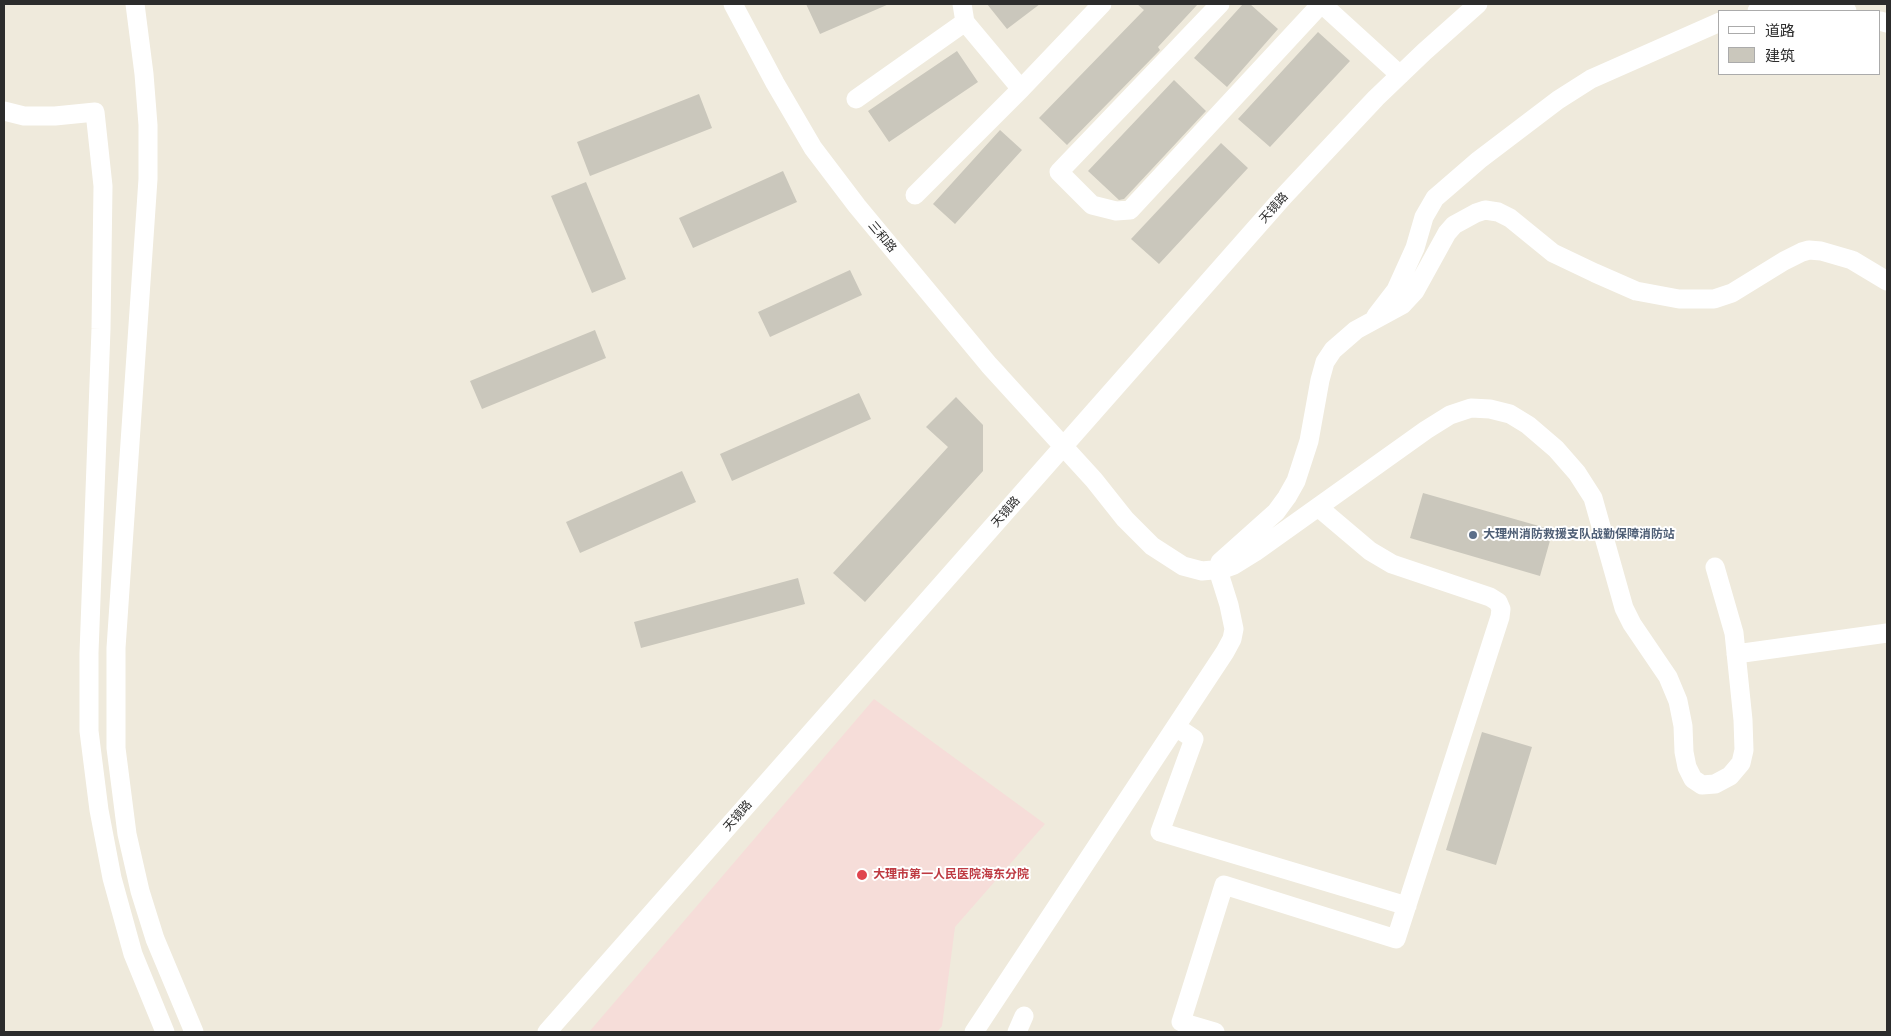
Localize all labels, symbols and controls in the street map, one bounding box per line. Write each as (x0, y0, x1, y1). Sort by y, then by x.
legend (1718, 10, 1881, 75)
text: 道路 (1765, 21, 1795, 40)
text: 建筑 (1765, 46, 1795, 65)
street label: 天镜路 (1257, 190, 1291, 226)
street label: 三和路 (865, 219, 899, 255)
street label: 天镜路 (989, 494, 1023, 530)
place label: 大理州消防救援支队战勤保障消防站 (1483, 528, 1675, 542)
marker: 大理州消防救援支队战勤保障消防站 (1467, 529, 1479, 541)
street label: 天镜路 (721, 798, 755, 834)
marker: 大理市第一人民医院海东分院 (855, 868, 869, 882)
place label: 大理市第一人民医院海东分院 (873, 868, 1029, 882)

